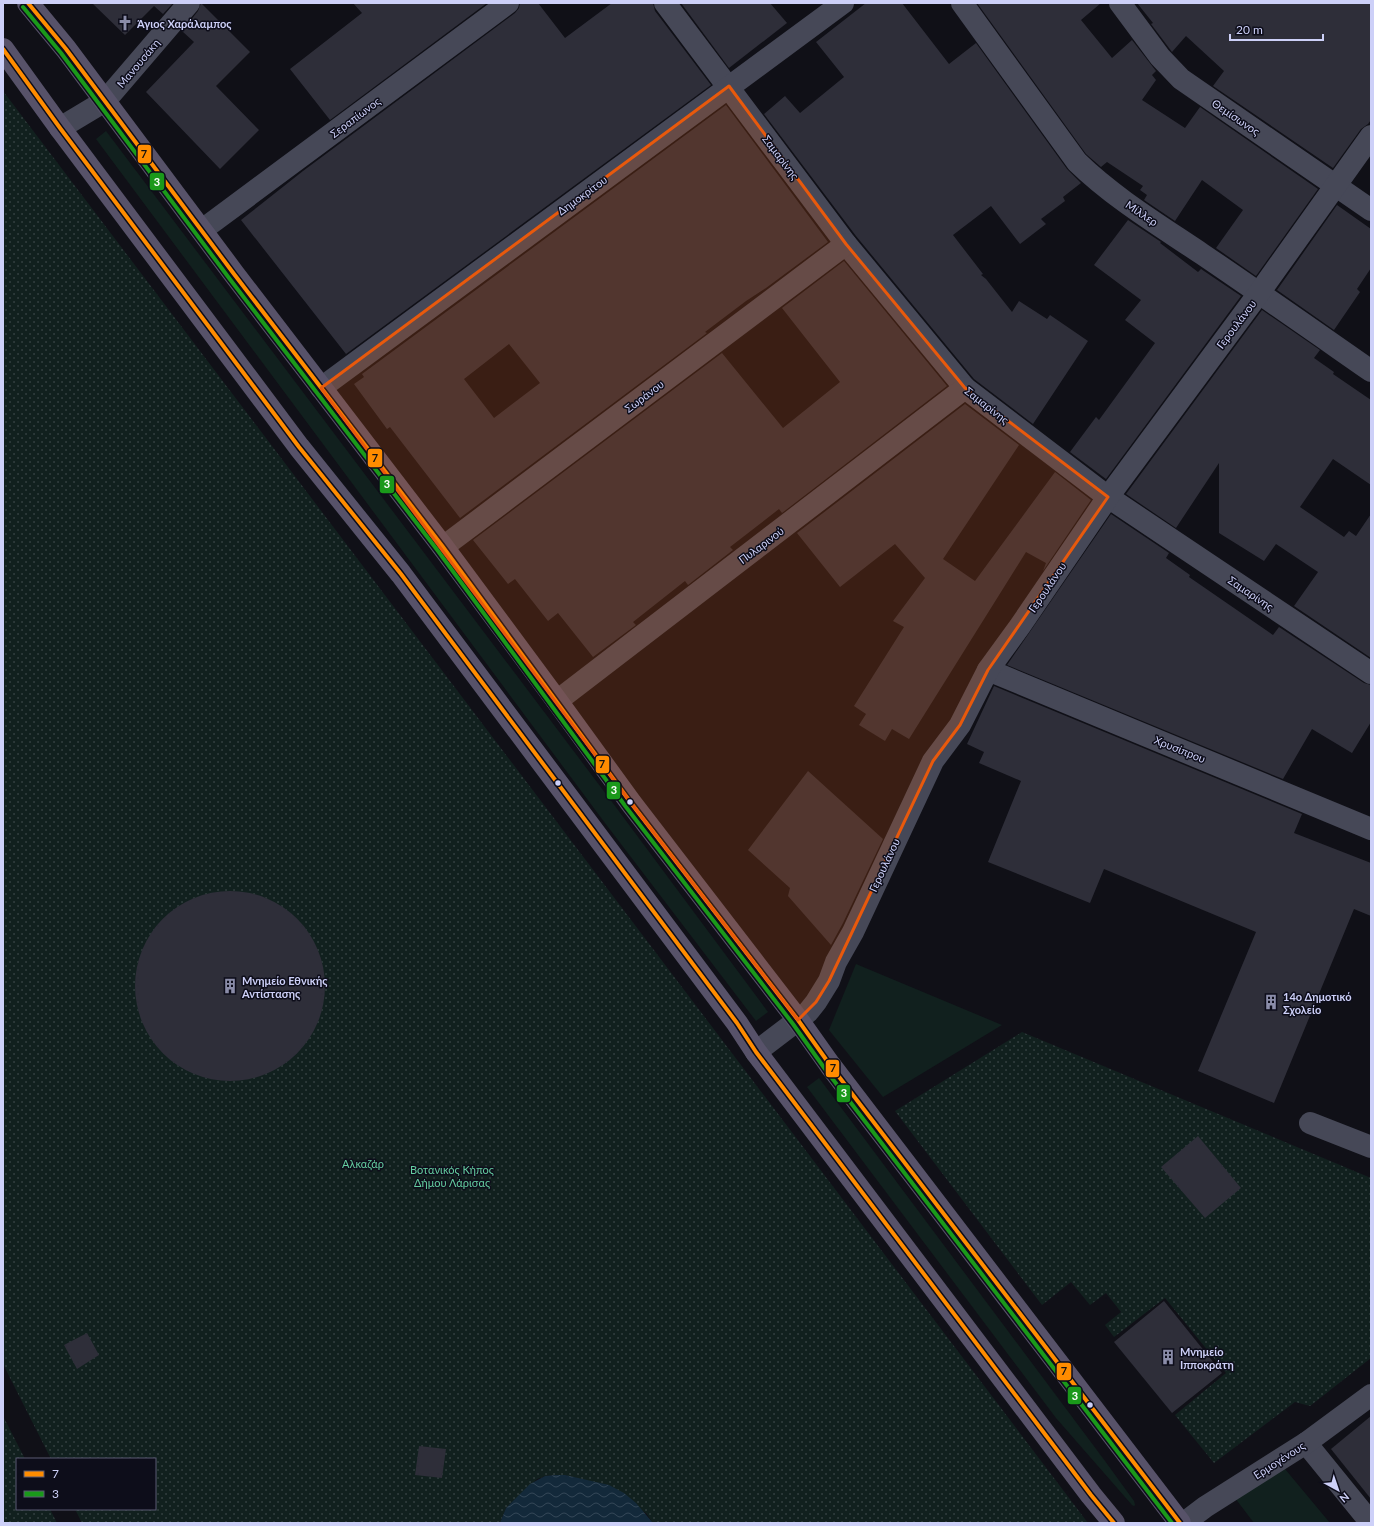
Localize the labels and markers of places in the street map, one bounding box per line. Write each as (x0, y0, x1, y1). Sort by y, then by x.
church icon: Άγιος Χαράλαμπος (116, 14, 134, 32)
place label: Άγιος Χαράλαμπος (136, 17, 232, 30)
unlabelled marker (553, 778, 563, 788)
unlabelled marker (625, 797, 635, 807)
place label: Μνημείο Εθνικής Αντίστασης (241, 974, 328, 1000)
building icon: Μνημείο Εθνικής Αντίστασης (221, 977, 239, 995)
place label: 14ο Δημοτικό Σχολείο (1283, 990, 1352, 1016)
building icon: 14ο Δημοτικό Σχολείο (1262, 993, 1280, 1011)
place label: Μνημείο Ιπποκράτη (1180, 1345, 1234, 1371)
building icon: Μνημείο Ιπποκράτη (1159, 1348, 1177, 1366)
unlabelled marker (1085, 1400, 1095, 1410)

